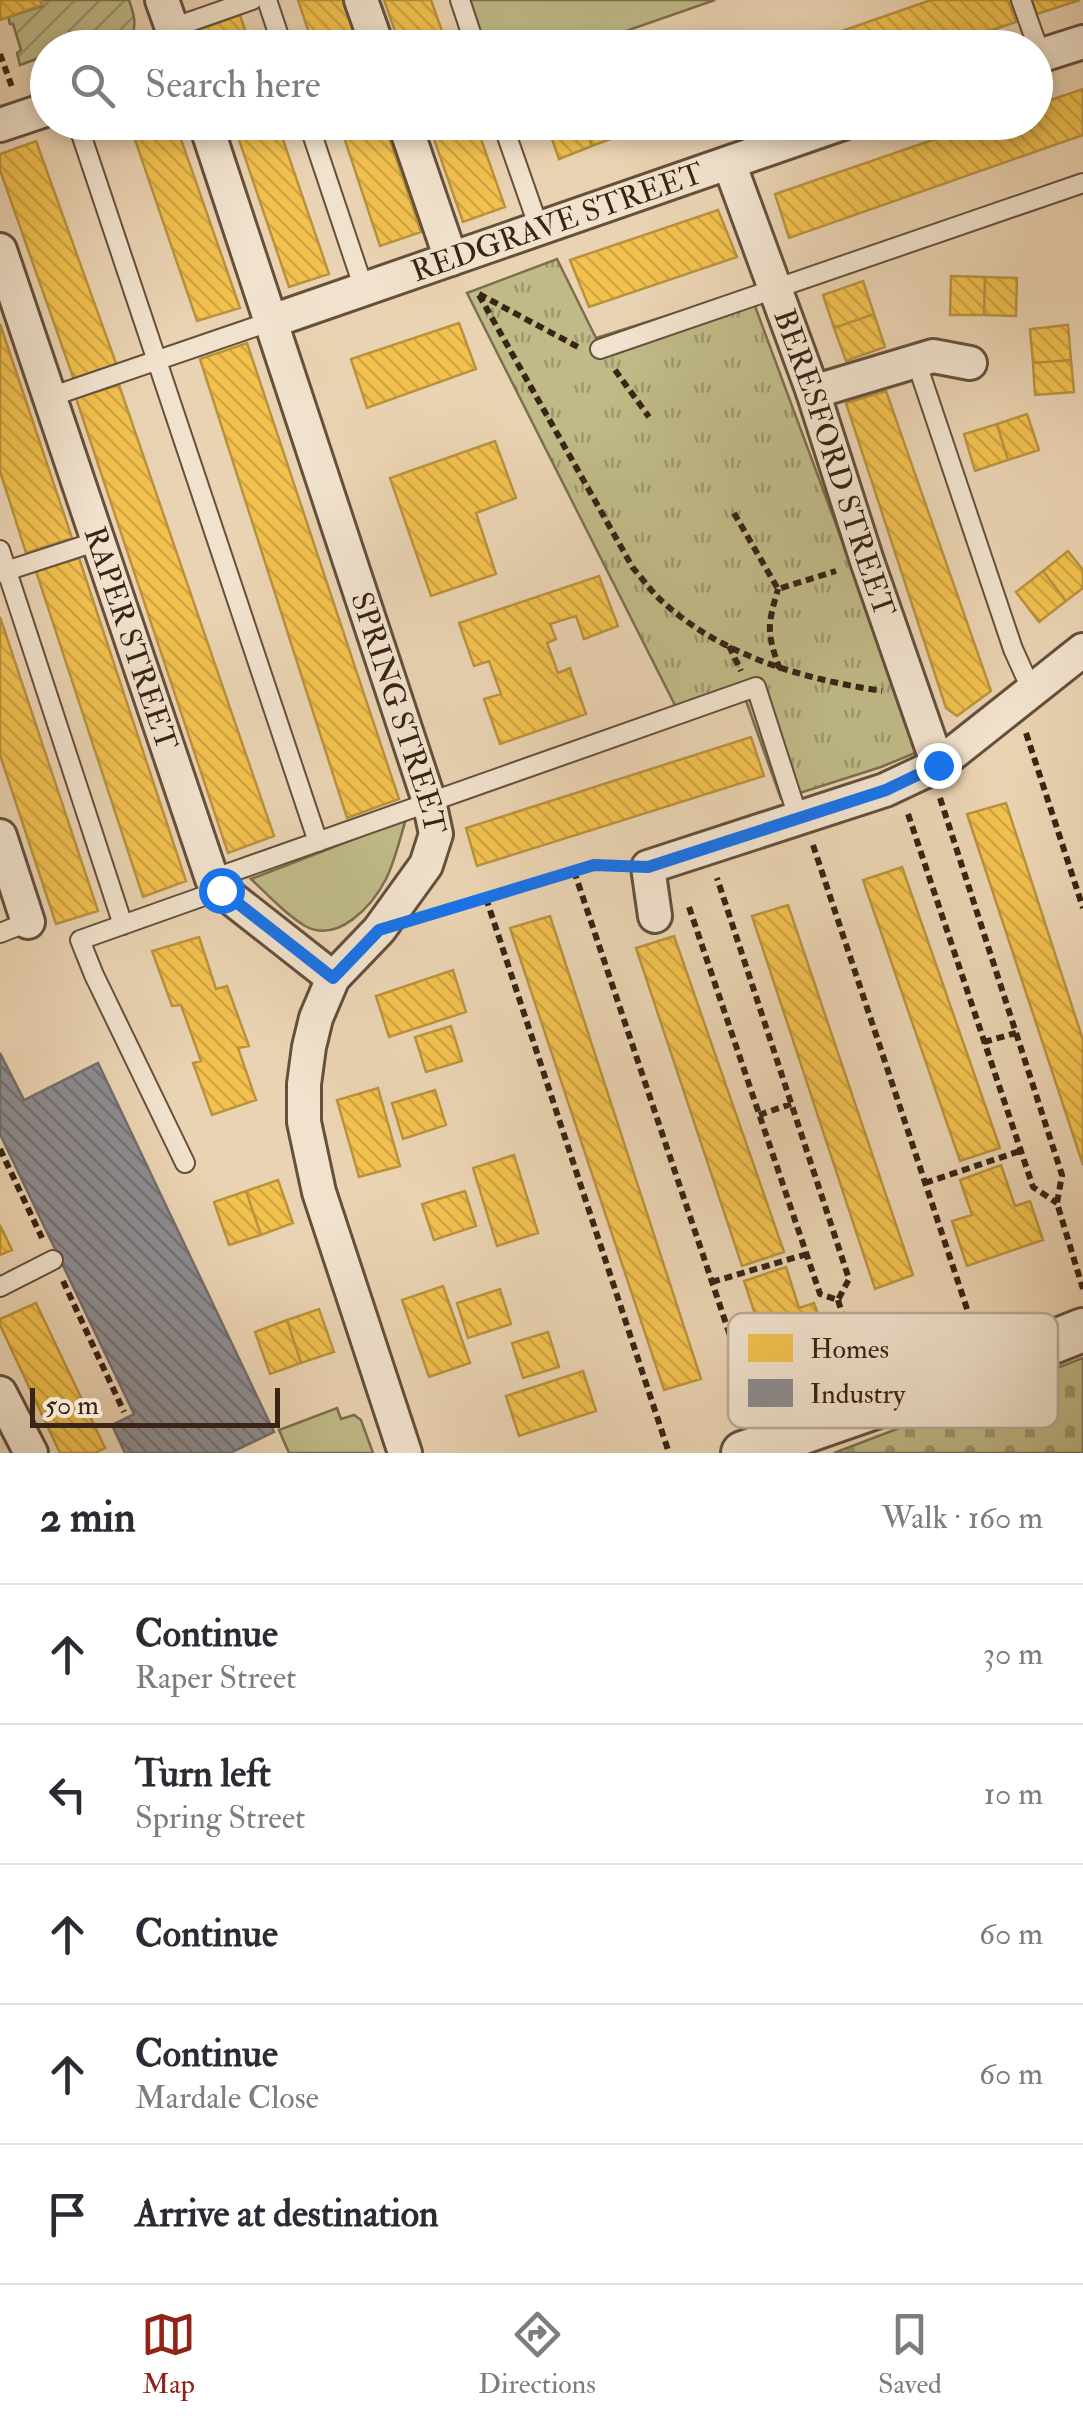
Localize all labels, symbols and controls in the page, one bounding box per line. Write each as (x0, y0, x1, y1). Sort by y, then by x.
search box (30, 30, 1053, 140)
icon: search (65, 58, 120, 113)
text: Search here (145, 61, 321, 109)
street label: REDGRAVE STREET (406, 154, 708, 290)
street label: BERESFORD STREET (766, 304, 903, 622)
street label: RAPER STREET (76, 522, 186, 755)
street label: SPRING STREET (343, 587, 454, 837)
route end (916, 743, 962, 789)
route start (199, 868, 245, 914)
legend (728, 1313, 1058, 1428)
text: Homes (810, 1332, 889, 1367)
text: Industry (810, 1377, 906, 1412)
scale bar (30, 1383, 280, 1428)
text: 50 m (45, 1388, 99, 1423)
text: 2 min (40, 1492, 136, 1544)
text: Walk · 160 m (881, 1498, 1043, 1538)
text: Continue (135, 1610, 278, 1658)
icon: ahead (40, 1627, 95, 1682)
text: 30 m (983, 1634, 1043, 1674)
text: Raper Street (135, 1658, 296, 1698)
text: Turn left (135, 1750, 271, 1798)
icon: left (40, 1767, 95, 1822)
text: 10 m (984, 1774, 1043, 1814)
text: Spring Street (135, 1798, 305, 1838)
icon: ahead (40, 1907, 95, 1962)
text: Continue (135, 1910, 278, 1958)
text: 60 m (979, 1914, 1043, 1954)
text: Continue (135, 2030, 278, 2078)
icon: ahead (40, 2047, 95, 2102)
text: 60 m (979, 2054, 1043, 2094)
text: Mardale Close (135, 2078, 319, 2118)
icon: arrive (40, 2187, 95, 2242)
text: Arrive at destination (135, 2190, 439, 2238)
tab: Map (141, 2307, 196, 2402)
tab: Directions (478, 2307, 596, 2402)
tab: Saved (878, 2307, 942, 2402)

